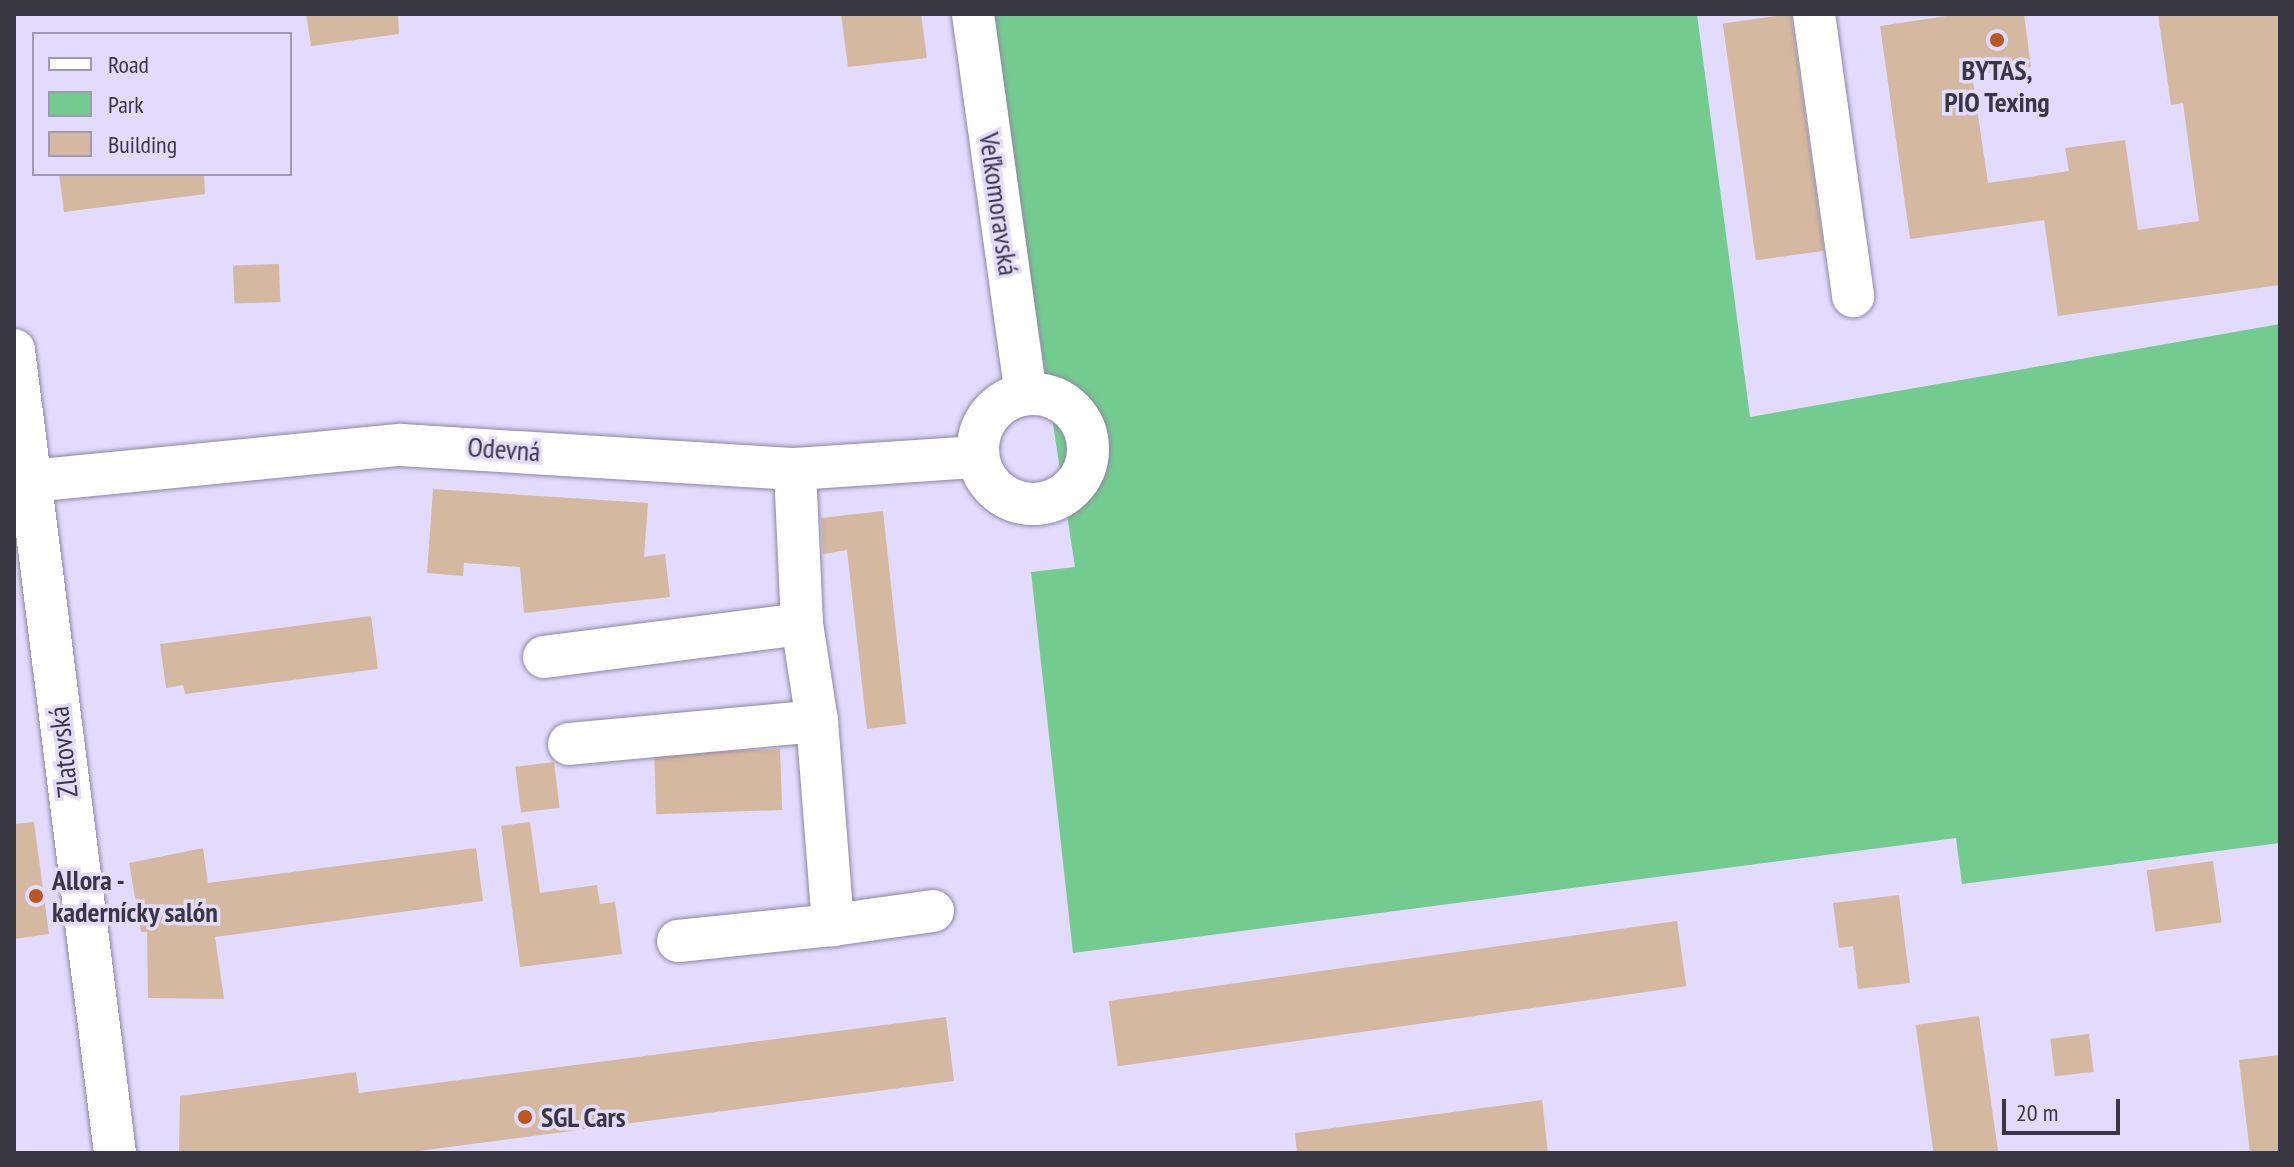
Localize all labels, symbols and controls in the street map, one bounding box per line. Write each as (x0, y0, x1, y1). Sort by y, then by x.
marker: BYTAS, PIO Texing (1988, 31, 2006, 49)
legend (32, 32, 292, 176)
text: Road (108, 49, 149, 80)
place label: BYTAS, PIO Texing (1944, 53, 2050, 119)
text: Park (108, 89, 144, 120)
text: Building (108, 129, 177, 160)
street label: Veľkomoravská (972, 130, 1026, 278)
street label: Odevná (466, 430, 542, 468)
street label: Zlatovská (41, 705, 85, 799)
place label: Allora - kadernícky salón (52, 863, 219, 929)
marker: Allora - kadernícky salón (27, 887, 45, 905)
scale bar (2006, 1083, 2124, 1133)
text: 20 m (2016, 1097, 2058, 1128)
place label: SGL Cars (541, 1100, 627, 1134)
marker: SGL Cars (516, 1108, 534, 1126)

